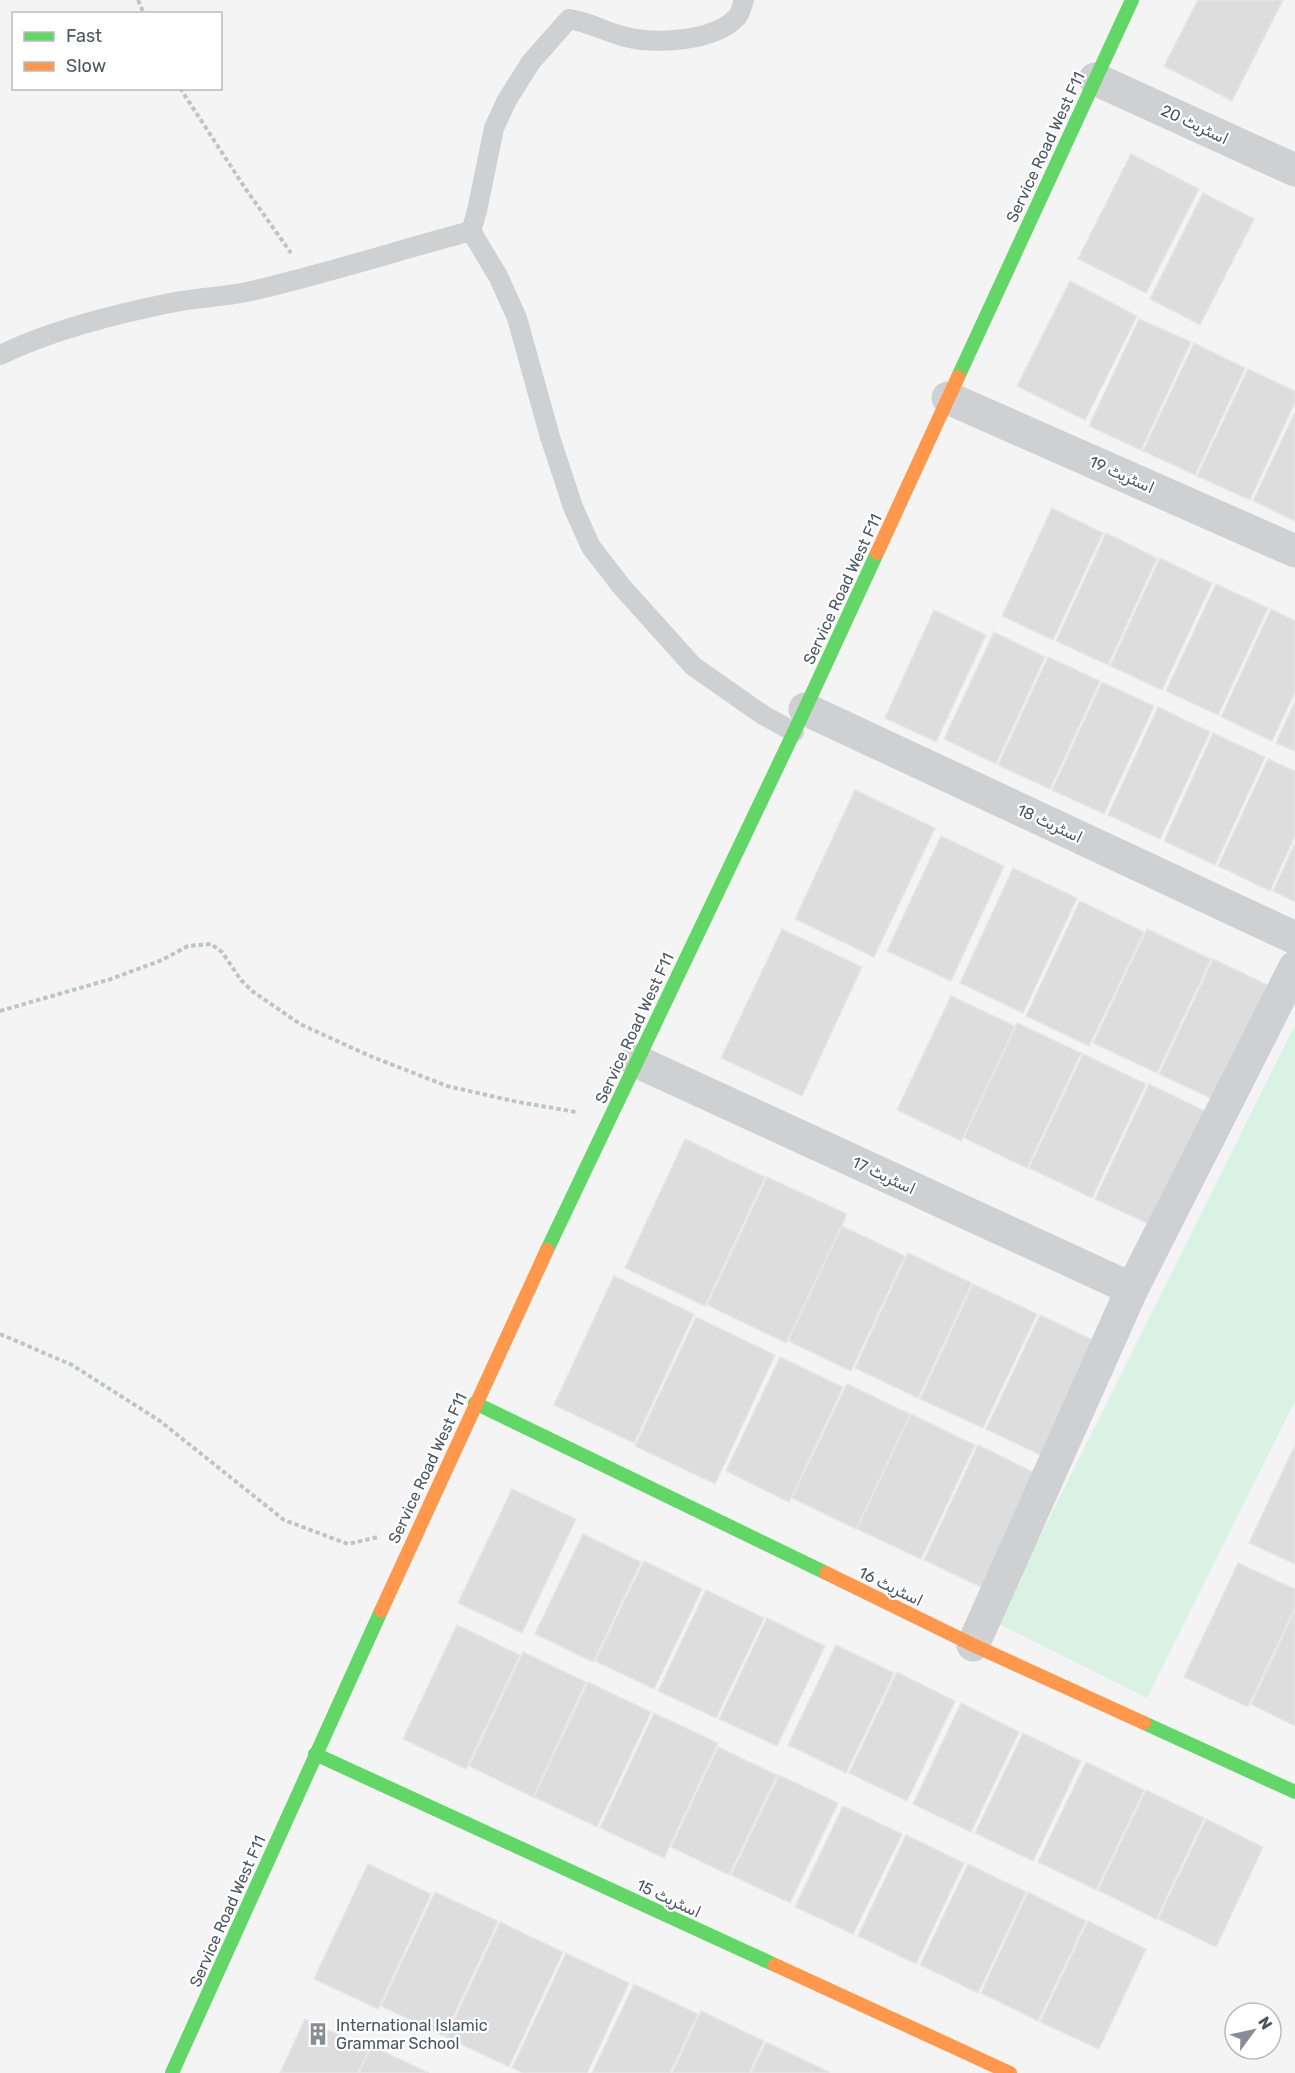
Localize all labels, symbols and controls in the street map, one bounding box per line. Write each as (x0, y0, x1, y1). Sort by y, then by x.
legend (12, 12, 222, 90)
text: Fast (66, 25, 102, 47)
text: Slow (66, 55, 106, 77)
street label: Service Road West F11 (1002, 69, 1089, 225)
street label: اسٹریٹ 20 (1158, 101, 1232, 149)
street label: اسٹریٹ 19 (1086, 452, 1157, 498)
street label: Service Road West F11 (799, 511, 886, 667)
street label: اسٹریٹ 18 (1014, 800, 1085, 848)
street label: Service Road West F11 (591, 950, 678, 1106)
street label: اسٹریٹ 17 (849, 1153, 919, 1199)
street label: Service Road West F11 (384, 1390, 471, 1546)
street label: اسٹریٹ 16 (855, 1563, 926, 1611)
street label: Service Road West F11 (185, 1833, 269, 1990)
street label: اسٹریٹ 15 (633, 1875, 704, 1923)
north arrow (1223, 2001, 1283, 2061)
text: N (1254, 2013, 1276, 2033)
place label: International Islamic Grammar School (336, 2016, 488, 2053)
building icon: International Islamic Grammar School (305, 2021, 331, 2047)

